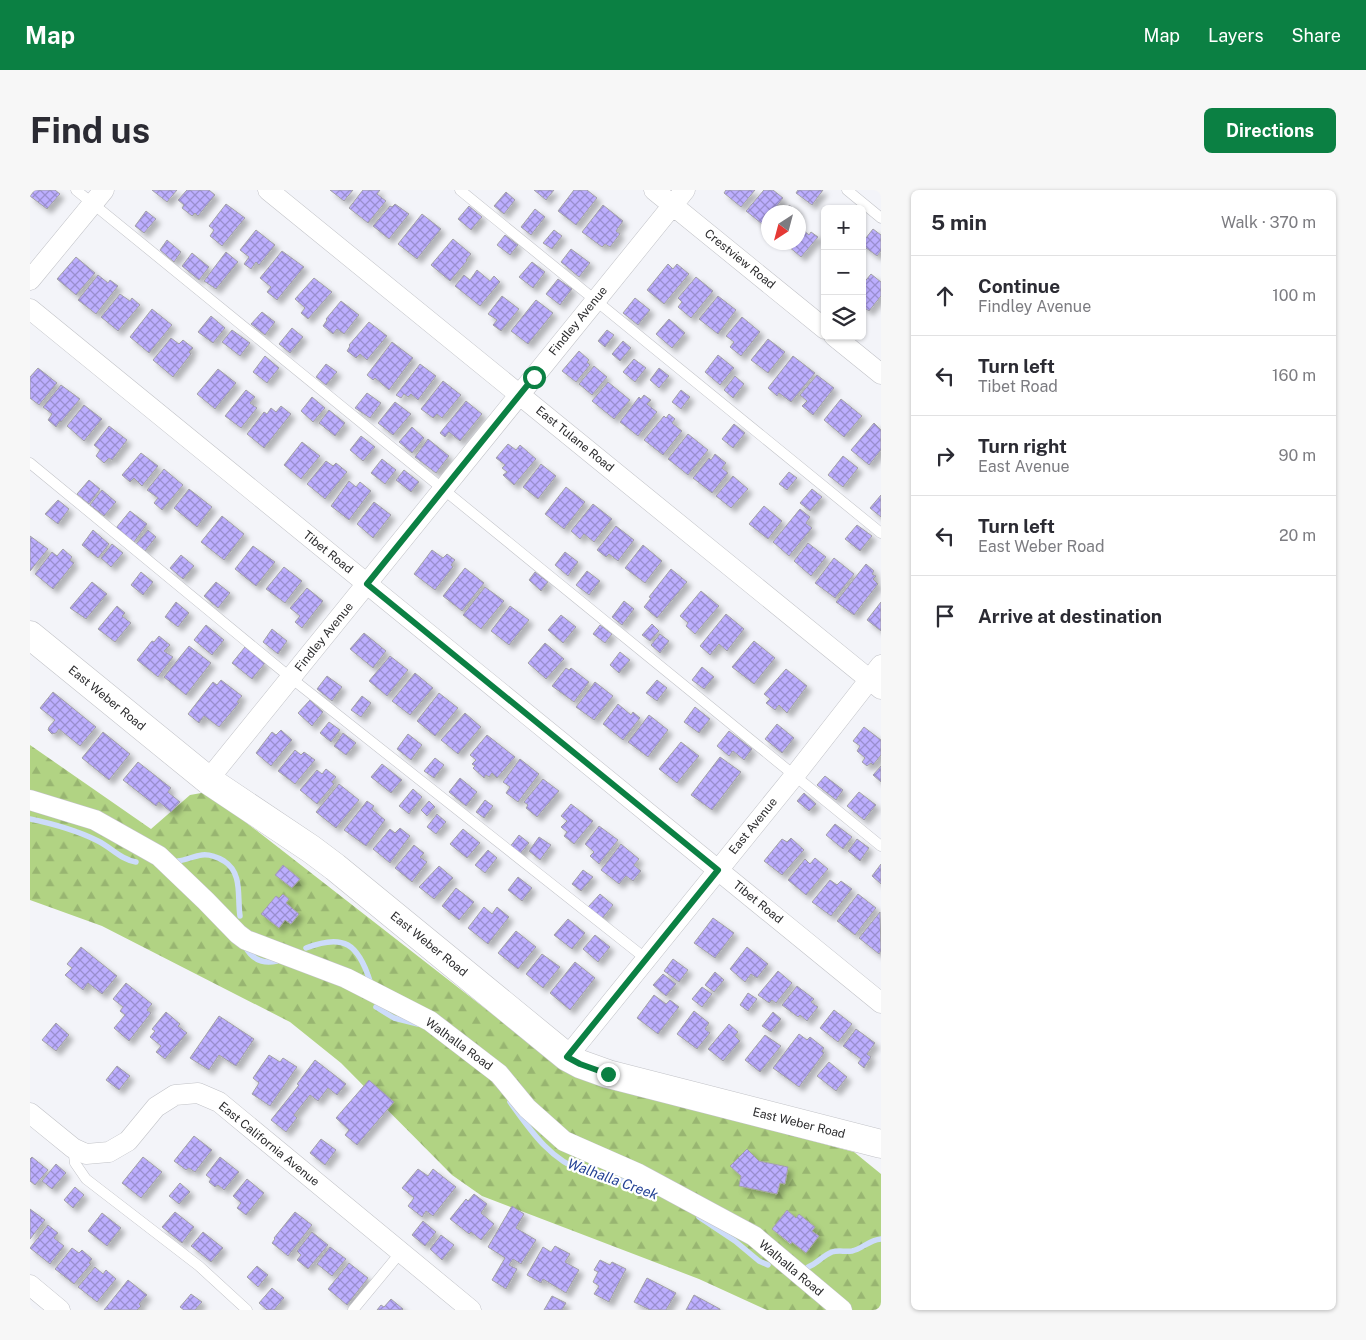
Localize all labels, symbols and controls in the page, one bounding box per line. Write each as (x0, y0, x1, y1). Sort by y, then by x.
text: Map (25, 21, 75, 49)
text: Map (1144, 25, 1180, 46)
text: Layers (1208, 25, 1264, 46)
text: Share (1292, 25, 1341, 46)
button: Directions (1204, 108, 1336, 153)
text: Find us (30, 110, 150, 151)
north arrow (761, 205, 806, 250)
map controls (821, 205, 866, 340)
button: + (821, 205, 866, 250)
text: 5 min (931, 210, 987, 235)
text: Walk · 370 m (1221, 213, 1316, 232)
street label: Crestview Road (702, 226, 778, 292)
button: − (821, 250, 866, 295)
text: Continue (978, 275, 1060, 297)
icon: ahead (931, 282, 959, 310)
street label: Findley Avenue (546, 283, 610, 358)
text: 100 m (1272, 286, 1316, 305)
button: layers (821, 295, 866, 340)
text: Findley Avenue (978, 297, 1091, 316)
text: Turn left (978, 355, 1055, 377)
icon: left (931, 362, 959, 390)
route start (523, 366, 546, 389)
text: 160 m (1272, 366, 1316, 385)
text: Tibet Road (978, 377, 1058, 396)
street label: East Tulane Road (533, 403, 617, 475)
text: Turn right (978, 435, 1067, 457)
icon: right (931, 442, 959, 470)
text: 90 m (1279, 446, 1316, 465)
text: East Avenue (978, 457, 1070, 476)
text: Turn left (978, 515, 1055, 537)
icon: left (931, 522, 959, 550)
text: 20 m (1279, 526, 1316, 545)
street label: Tibet Road (300, 528, 356, 576)
text: East Weber Road (978, 537, 1104, 556)
street label: Findley Avenue (292, 599, 356, 674)
icon: arrive (931, 602, 959, 630)
text: Arrive at destination (978, 605, 1162, 627)
street label: East Weber Road (66, 663, 148, 733)
street label: East Avenue (726, 795, 780, 857)
street label: Tibet Road (730, 878, 786, 926)
street label: East Weber Road (388, 909, 470, 979)
street label: Walhalla Road (423, 1015, 495, 1073)
route end (597, 1063, 620, 1086)
street label: East California Avenue (216, 1099, 322, 1189)
street label: East Weber Road (751, 1105, 847, 1141)
water label: Walhalla Creek (566, 1155, 661, 1203)
street label: Walhalla Road (756, 1237, 826, 1299)

